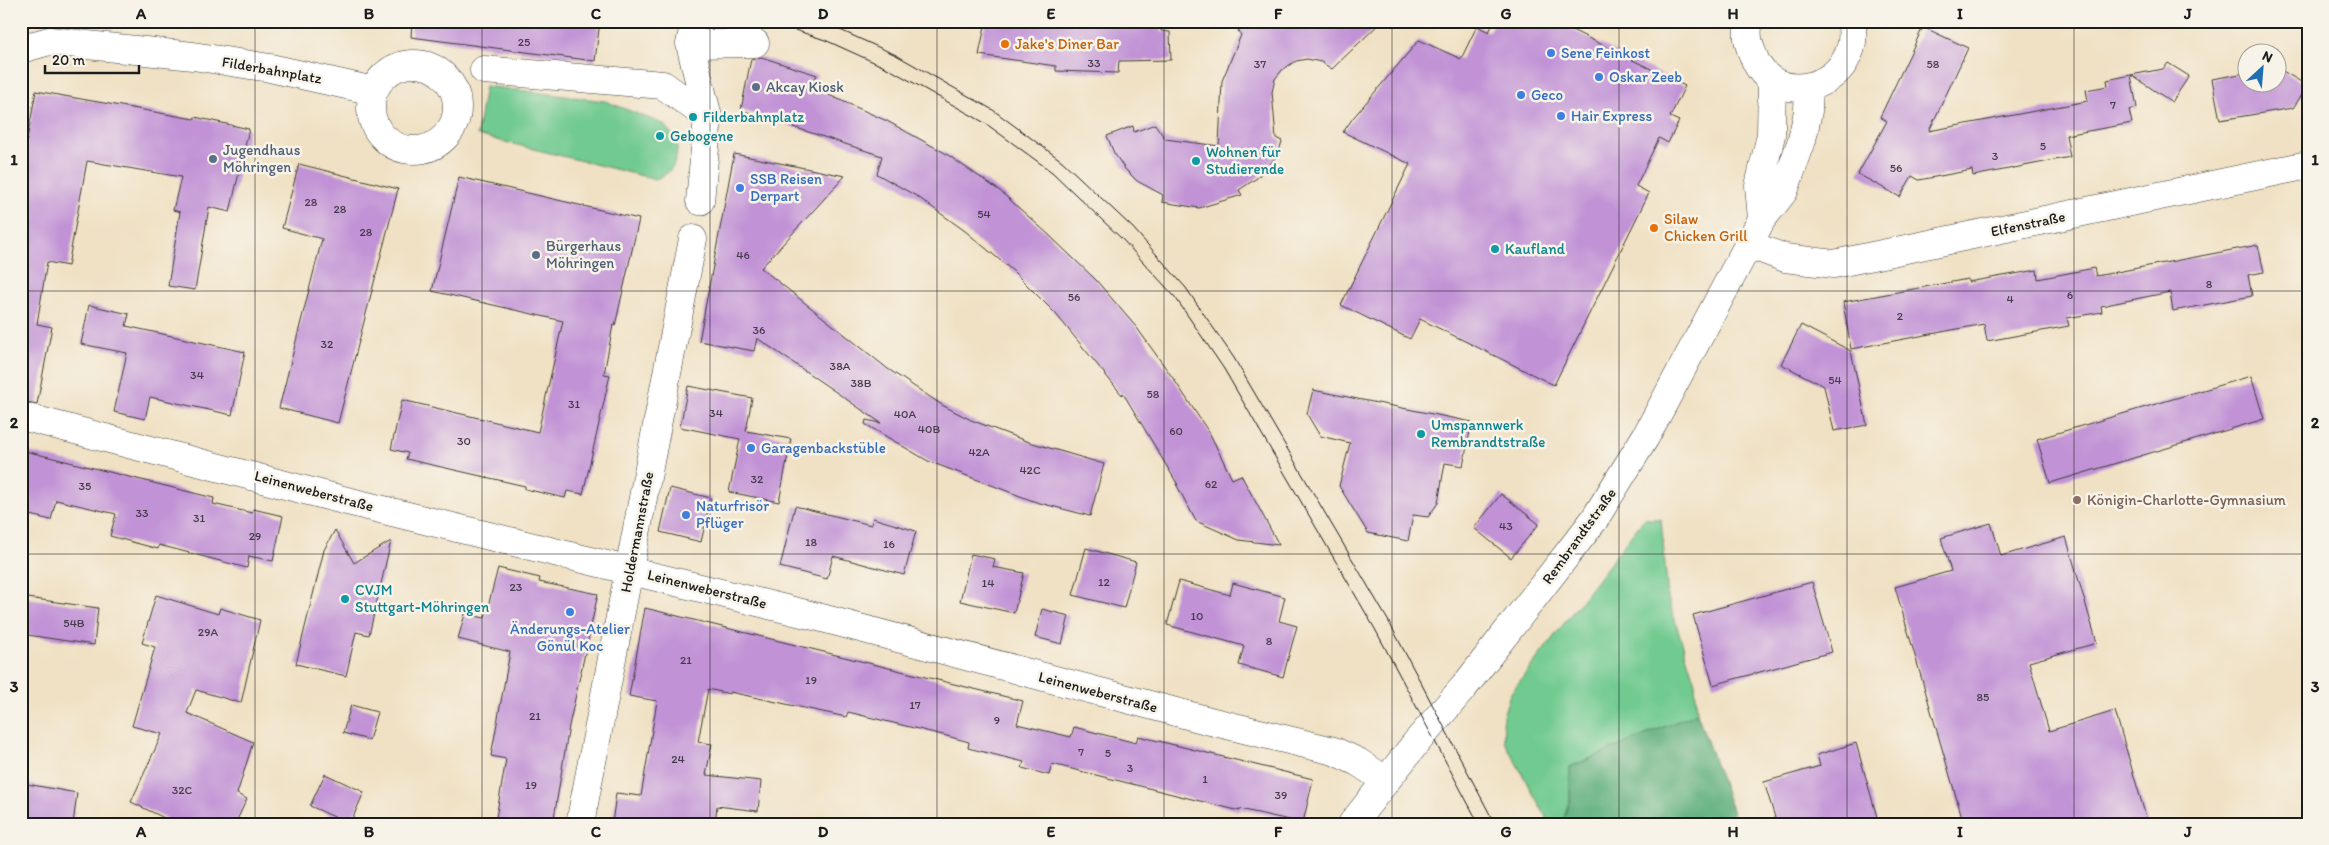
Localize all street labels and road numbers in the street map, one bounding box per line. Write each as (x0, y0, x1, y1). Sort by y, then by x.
street label: Filderbahnplatz (221, 52, 323, 88)
street label: Elfenstraße (1989, 207, 2067, 241)
street label: Leinenweberstraße (253, 466, 375, 516)
street label: Holdermannstraße (616, 470, 658, 594)
street label: Rembrandtstraße (1538, 484, 1620, 588)
street label: Leinenweberstraße (645, 565, 769, 613)
street label: Leinenweberstraße (1037, 667, 1159, 717)

